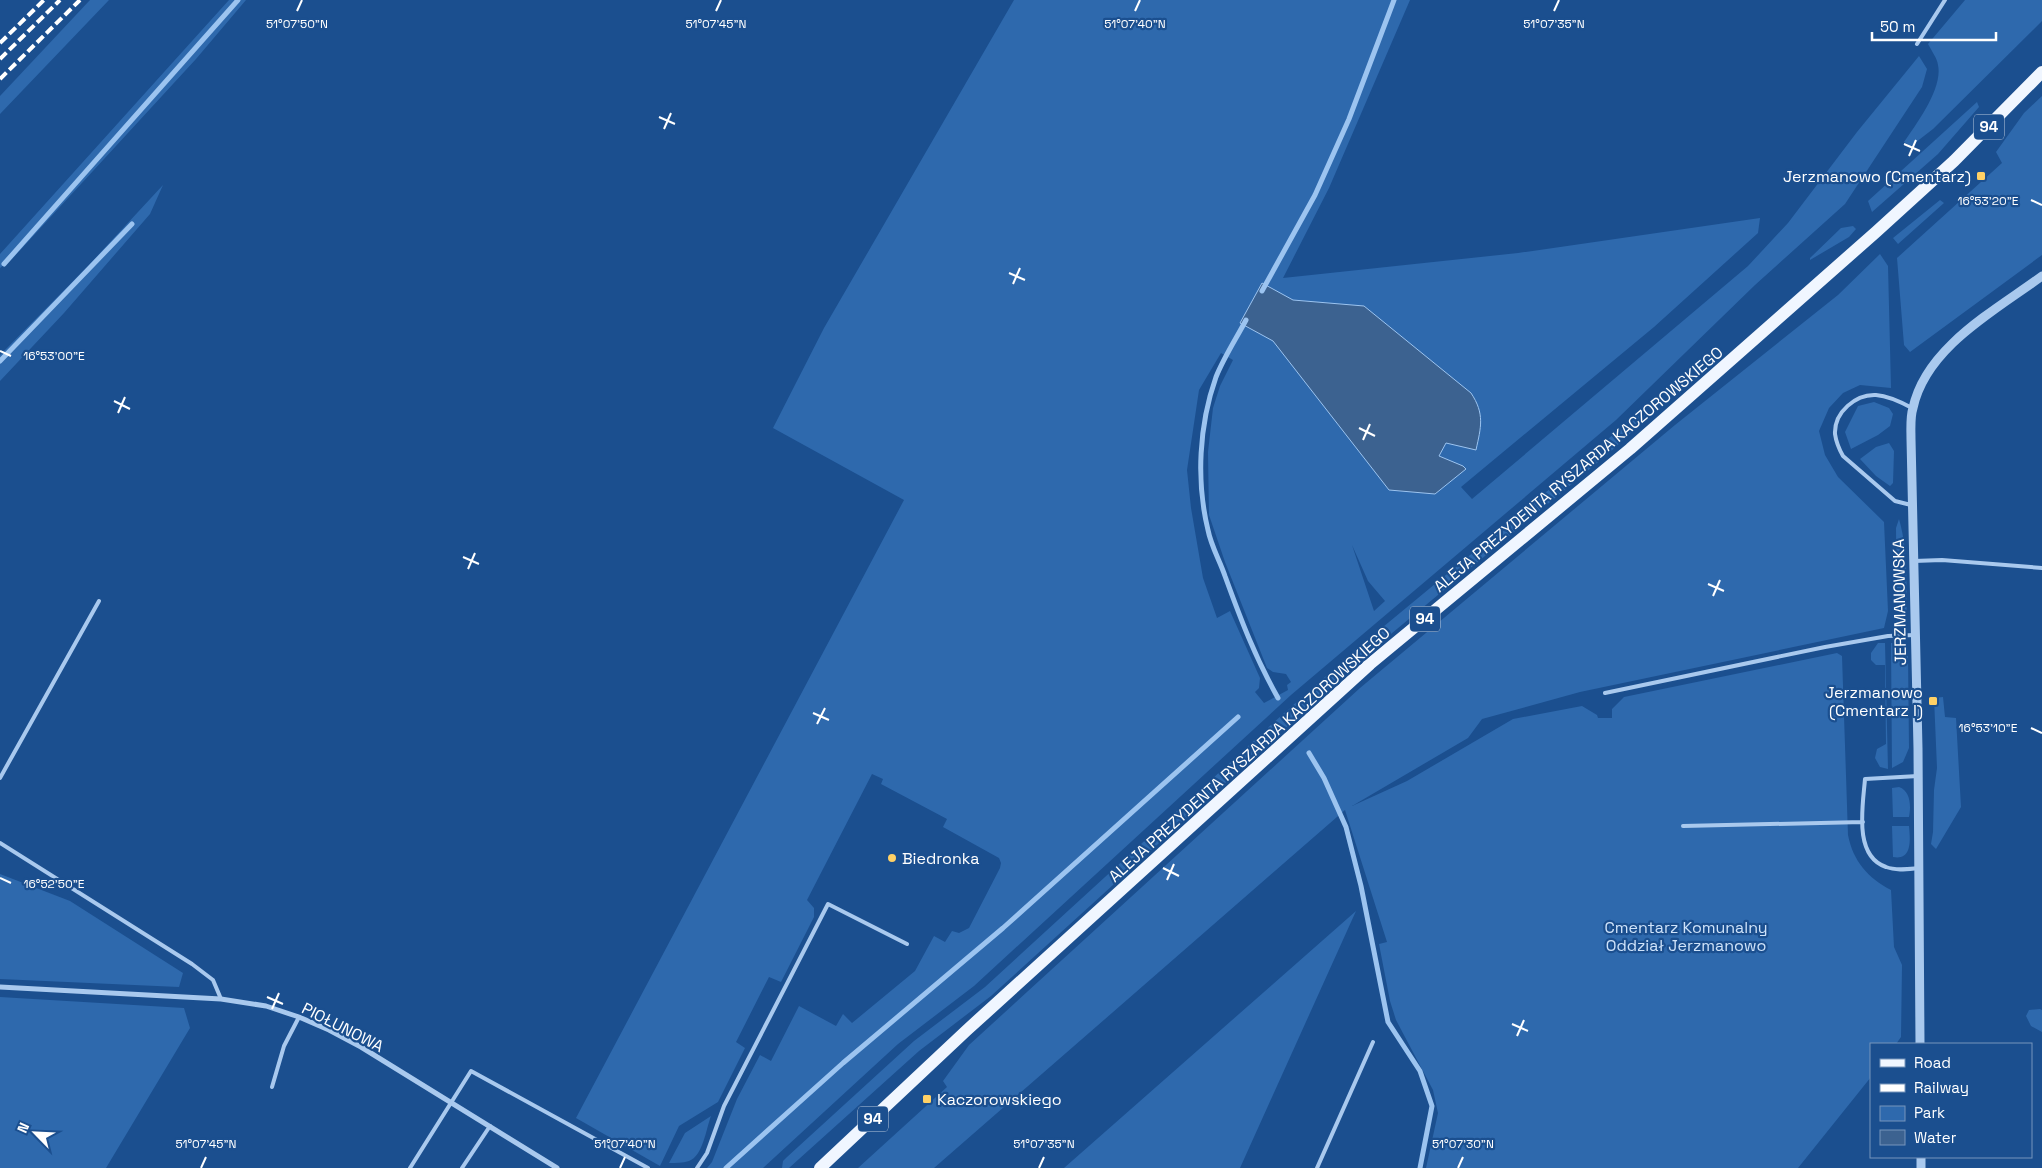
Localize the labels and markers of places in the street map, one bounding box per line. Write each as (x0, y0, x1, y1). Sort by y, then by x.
place label: Jerzmanowo (Cmentarz) (1783, 166, 1971, 187)
marker: Jerzmanowo (Cmentarz) (1975, 170, 1987, 182)
place label: Jerzmanowo (Cmentarz I) (1825, 682, 1923, 721)
marker: Jerzmanowo (Cmentarz I) (1927, 695, 1939, 707)
place label: Biedronka (902, 848, 979, 869)
marker: Biedronka (886, 852, 898, 864)
place label: Kaczorowskiego (937, 1089, 1062, 1110)
marker: Kaczorowskiego (921, 1093, 933, 1105)

